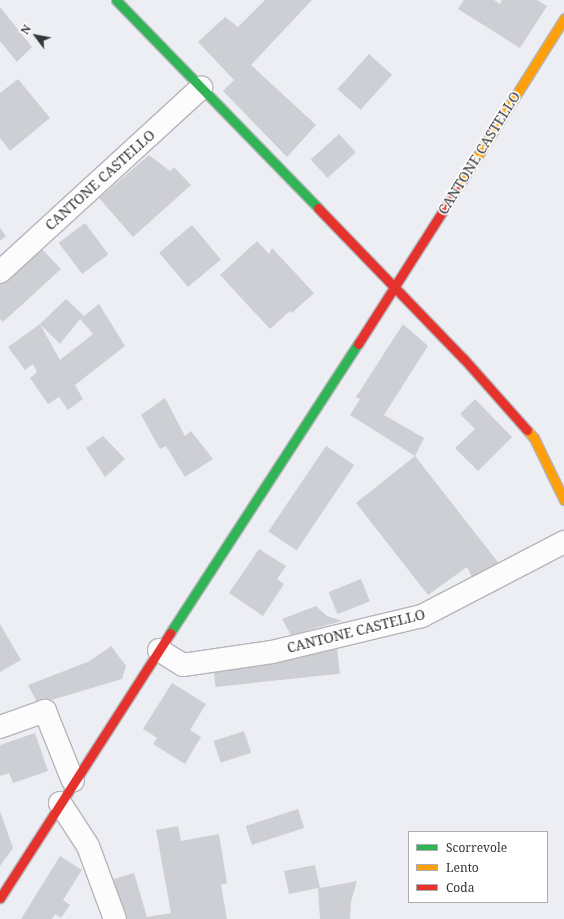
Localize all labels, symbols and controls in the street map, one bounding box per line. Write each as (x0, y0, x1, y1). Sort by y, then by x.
north arrow (16, 16, 56, 56)
text: N (17, 22, 34, 37)
street label: CANTONE CASTELLO (434, 88, 524, 218)
street label: CANTONE CASTELLO (42, 126, 158, 234)
street label: CANTONE CASTELLO (285, 606, 427, 656)
legend (408, 831, 548, 903)
text: Scorrevole (446, 839, 507, 856)
text: Lento (446, 859, 479, 876)
text: Coda (446, 879, 474, 896)

